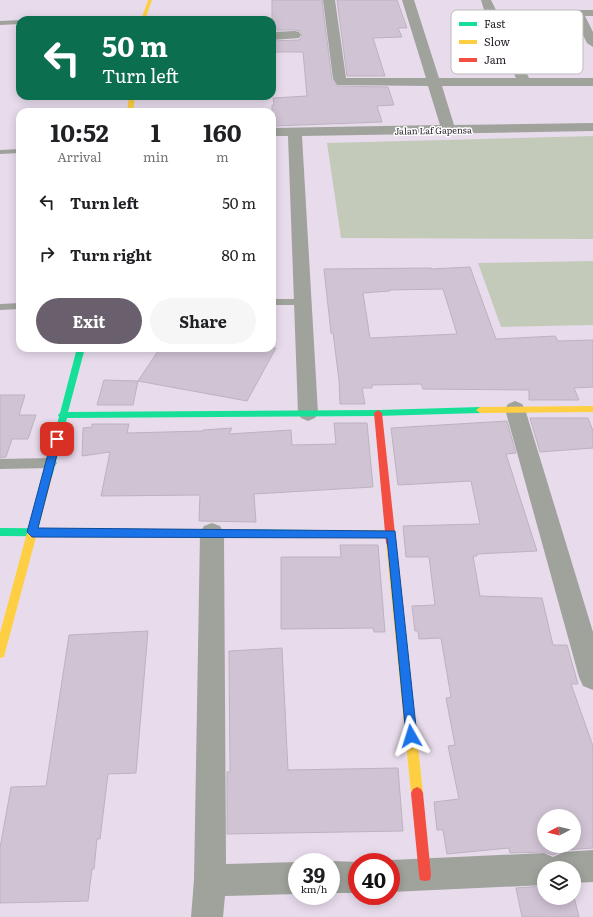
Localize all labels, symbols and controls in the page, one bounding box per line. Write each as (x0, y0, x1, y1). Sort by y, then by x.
legend (451, 10, 583, 74)
text: Fast (484, 15, 506, 31)
text: 50 m (102, 24, 168, 66)
icon: left (36, 32, 88, 84)
text: Slow (484, 33, 510, 49)
text: Jam (484, 51, 507, 67)
text: Turn left (102, 62, 179, 89)
text: 10:52 (50, 114, 109, 149)
text: 1 (151, 114, 161, 149)
text: 160 (203, 114, 242, 149)
street label: Jalan Laf Gapensa (394, 122, 472, 138)
text: Arrival (57, 147, 102, 166)
text: min (143, 147, 169, 166)
text: m (216, 147, 229, 166)
icon: left (36, 191, 58, 213)
text: Turn left (70, 191, 139, 214)
text: 50 m (222, 191, 256, 214)
icon: right (36, 243, 58, 265)
text: Turn right (70, 243, 152, 266)
text: 80 m (222, 243, 256, 266)
button: Exit (36, 298, 142, 344)
button: Share (150, 298, 256, 344)
pin (40, 422, 74, 456)
icon: arrive (46, 428, 68, 450)
position arrow (390, 715, 432, 757)
north arrow (537, 809, 581, 853)
map controls (537, 809, 581, 905)
speed limit sign: 40 (348, 853, 400, 905)
text: 39 (303, 859, 325, 889)
button: layers (537, 861, 581, 905)
text: km/h (301, 881, 327, 896)

